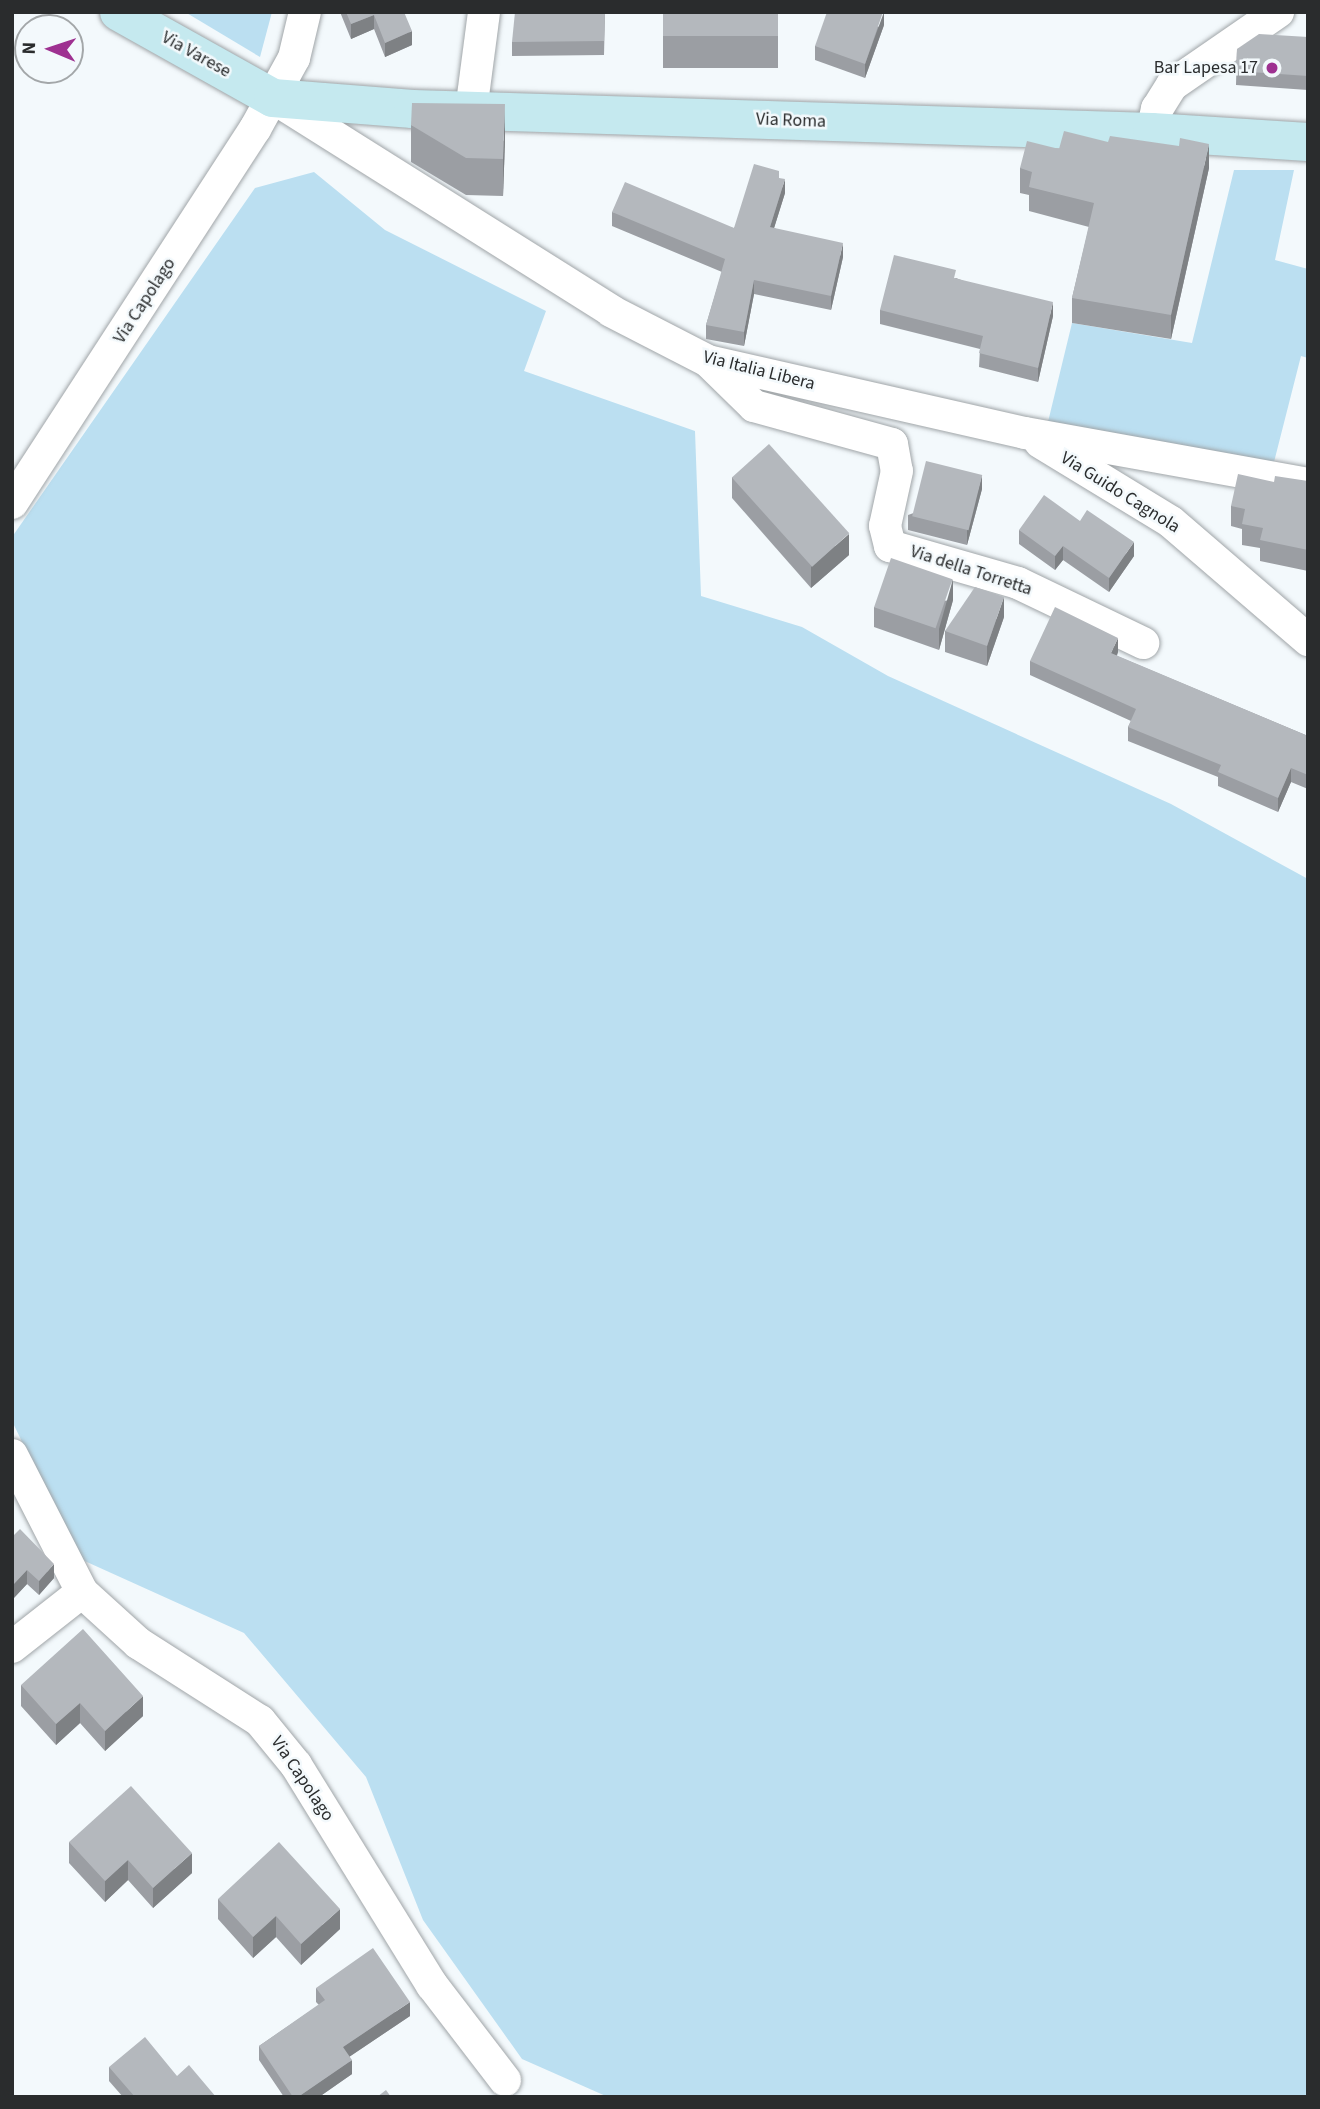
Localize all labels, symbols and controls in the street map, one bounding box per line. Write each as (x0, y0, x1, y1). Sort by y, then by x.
north arrow (14, 14, 84, 84)
street label: Via Varese (158, 27, 234, 83)
text: N (16, 42, 43, 55)
place label: Bar Lapesa 17 (1154, 57, 1258, 79)
marker: Bar Lapesa 17 (1264, 60, 1280, 76)
street label: Via Roma (756, 109, 826, 133)
street label: Via Capolago (109, 254, 181, 348)
street label: Via Italia Libera (701, 347, 817, 395)
street label: Via Guido Cagnola (1056, 448, 1184, 538)
street label: Via della Torretta (907, 541, 1035, 601)
street label: Via Capolago (266, 1732, 338, 1826)

